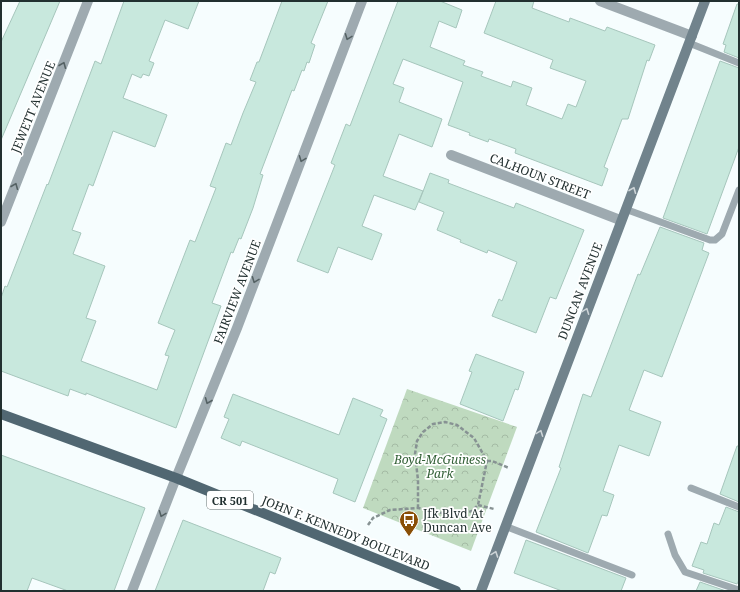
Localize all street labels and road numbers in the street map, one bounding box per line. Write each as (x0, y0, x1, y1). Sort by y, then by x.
street label: JEWETT AVENUE (6, 59, 59, 156)
street label: CALHOUN STREET (487, 149, 593, 203)
street label: FAIRVIEW AVENUE (209, 237, 265, 347)
street label: DUNCAN AVENUE (554, 240, 606, 342)
road number: CR 501 (207, 491, 253, 509)
street label: JOHN F. KENNEDY BOULEVARD (259, 491, 433, 575)

